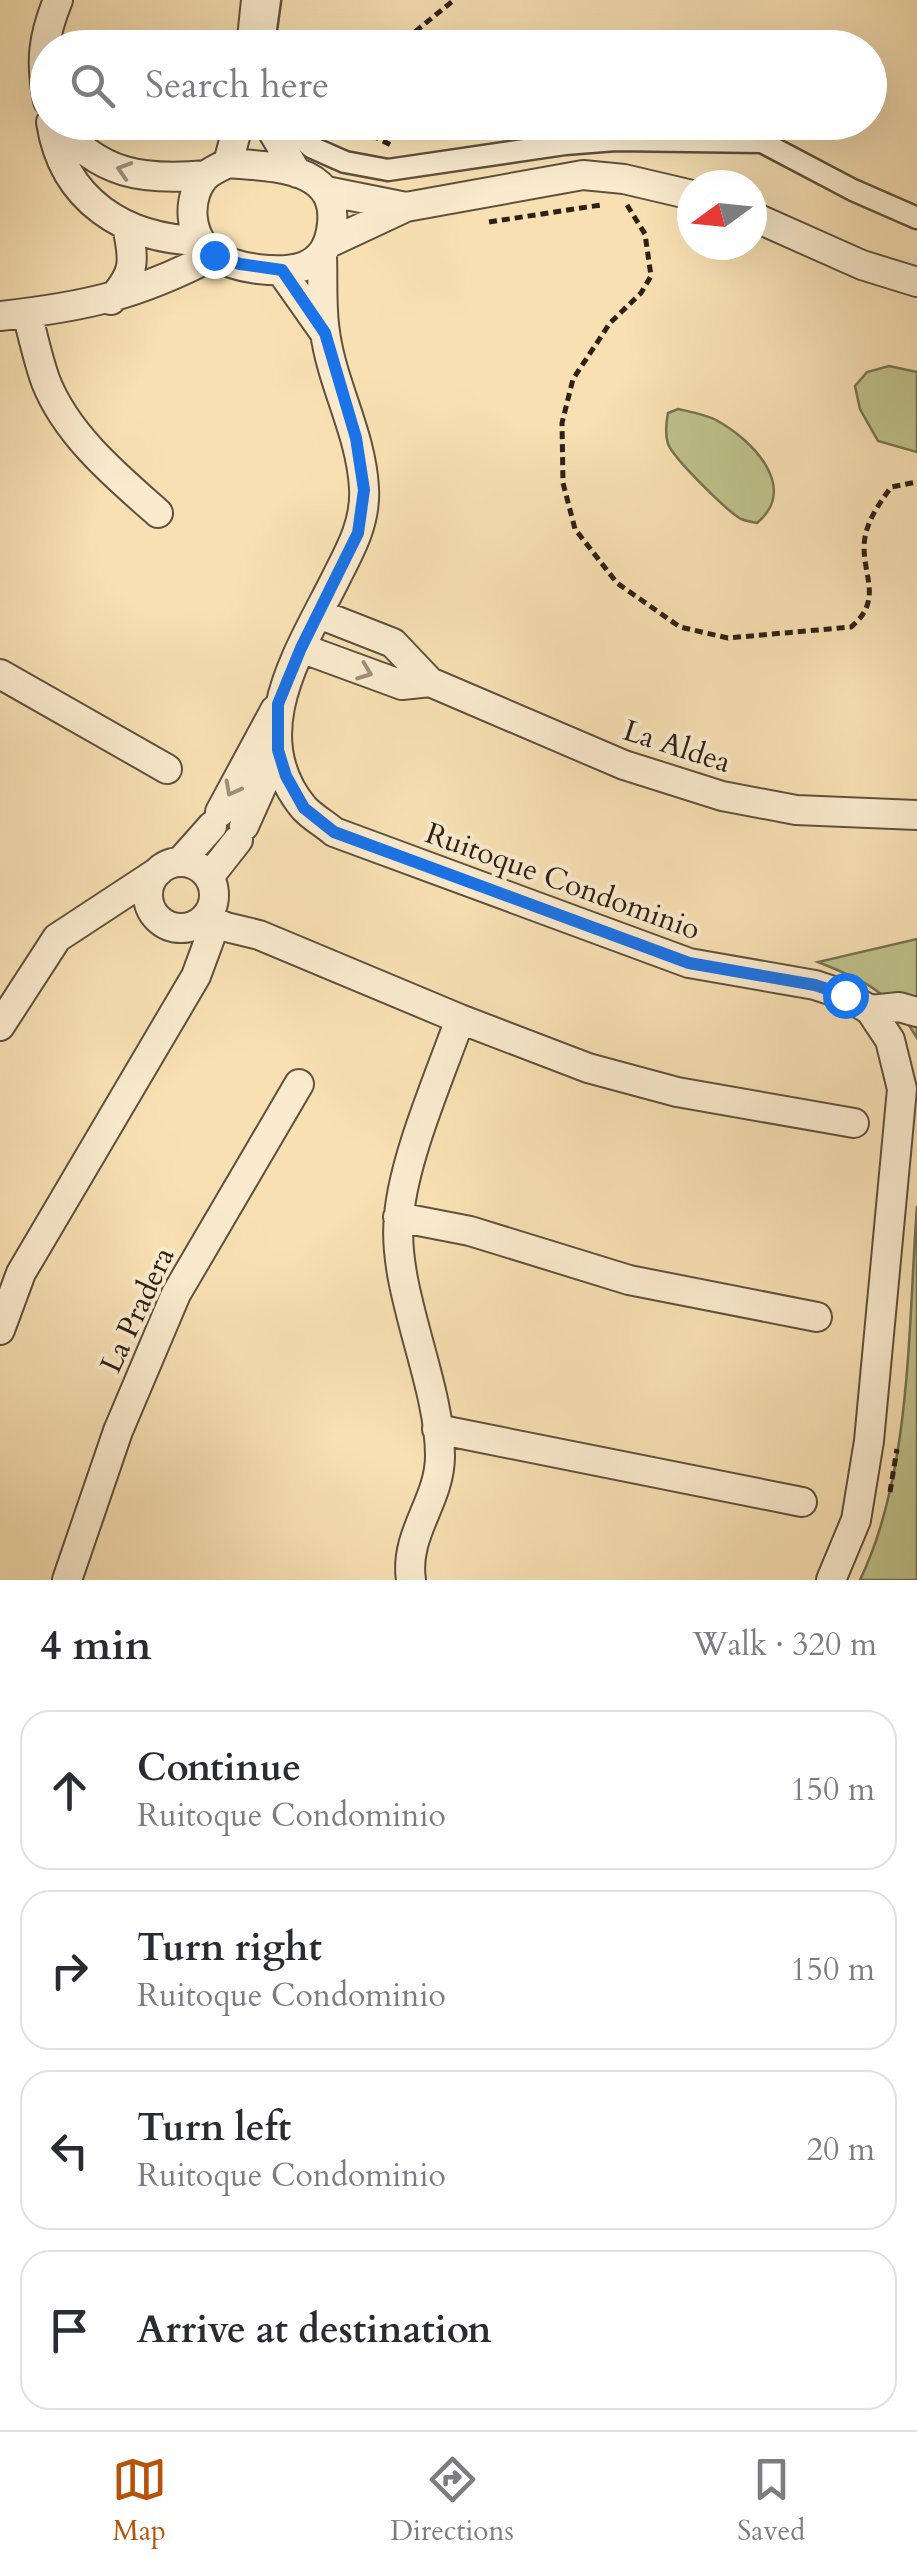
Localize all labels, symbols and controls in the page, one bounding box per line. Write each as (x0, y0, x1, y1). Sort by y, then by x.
search box (30, 30, 887, 140)
icon: search (65, 58, 120, 113)
text: Search here (145, 59, 329, 111)
one-way arrow (116, 161, 133, 182)
north arrow (677, 170, 767, 260)
route end (192, 233, 238, 279)
one-way arrow (355, 660, 372, 681)
street label: La Aldea (618, 710, 736, 783)
one-way arrow (225, 778, 244, 796)
street label: Ruitoque Condominio (420, 813, 706, 950)
route start (823, 973, 869, 1019)
street label: La Pradera (90, 1241, 184, 1380)
text: 4 min (40, 1617, 152, 1674)
text: Walk · 320 m (692, 1623, 877, 1667)
text: Continue (137, 1742, 301, 1794)
icon: ahead (42, 1763, 97, 1818)
text: 150 m (790, 1768, 875, 1812)
text: Ruitoque Condominio (137, 1794, 446, 1838)
text: Turn right (137, 1922, 322, 1974)
icon: right (42, 1943, 97, 1998)
text: 150 m (790, 1948, 875, 1992)
text: Ruitoque Condominio (137, 1974, 446, 2018)
text: Turn left (137, 2102, 291, 2154)
icon: left (42, 2123, 97, 2178)
text: 20 m (807, 2128, 875, 2172)
text: Ruitoque Condominio (137, 2154, 446, 2198)
icon: arrive (42, 2303, 97, 2358)
text: Arrive at destination (137, 2304, 492, 2356)
tab: Map (112, 2452, 167, 2550)
tab: Directions (390, 2452, 514, 2550)
tab: Saved (737, 2452, 805, 2550)

